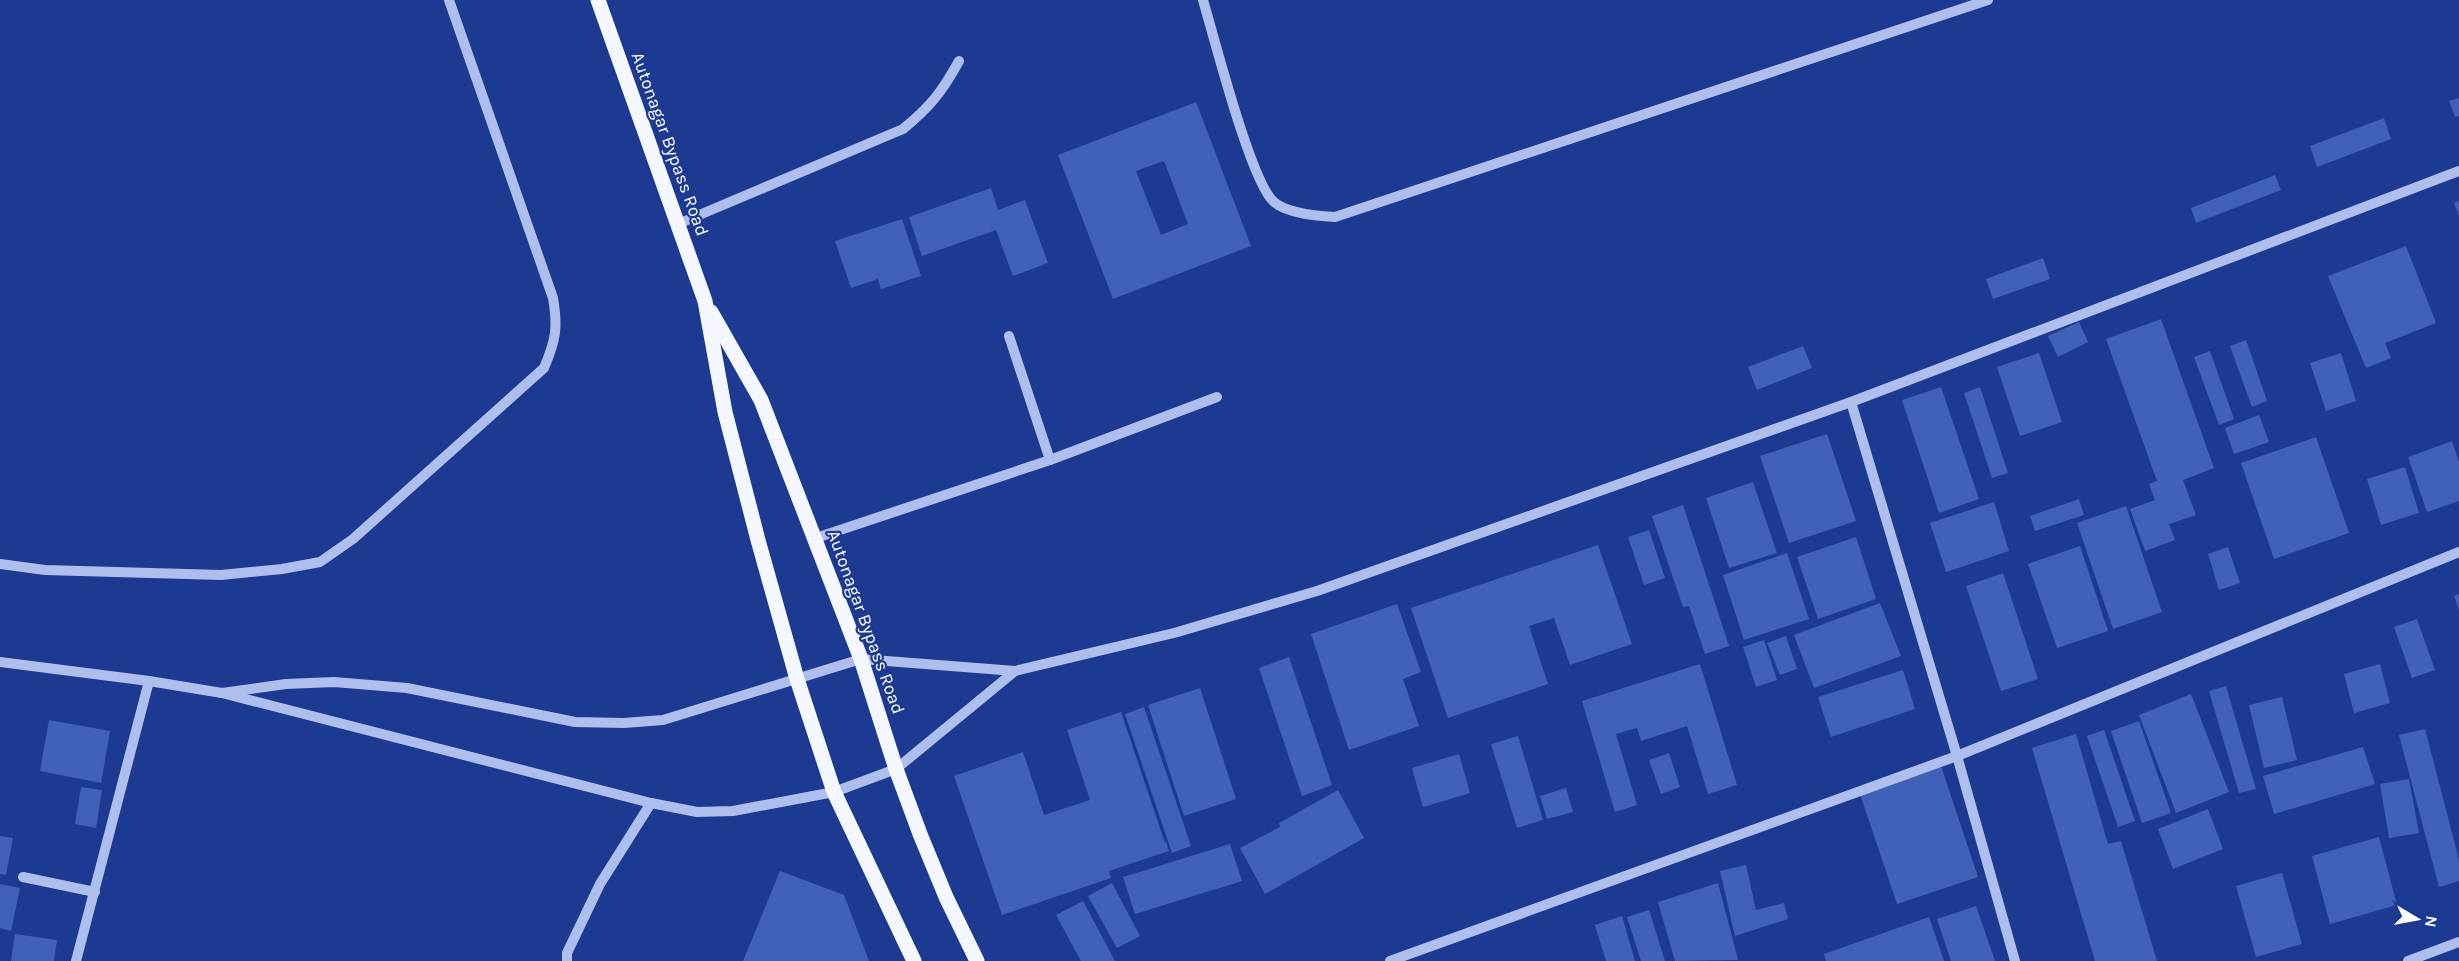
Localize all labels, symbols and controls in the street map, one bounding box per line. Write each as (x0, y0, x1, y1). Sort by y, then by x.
street label: Autonagar Bypass Road (626, 49, 714, 239)
street label: Autonagar Bypass Road (822, 527, 910, 717)
north arrow (2387, 889, 2447, 949)
text: N (2421, 914, 2442, 929)

